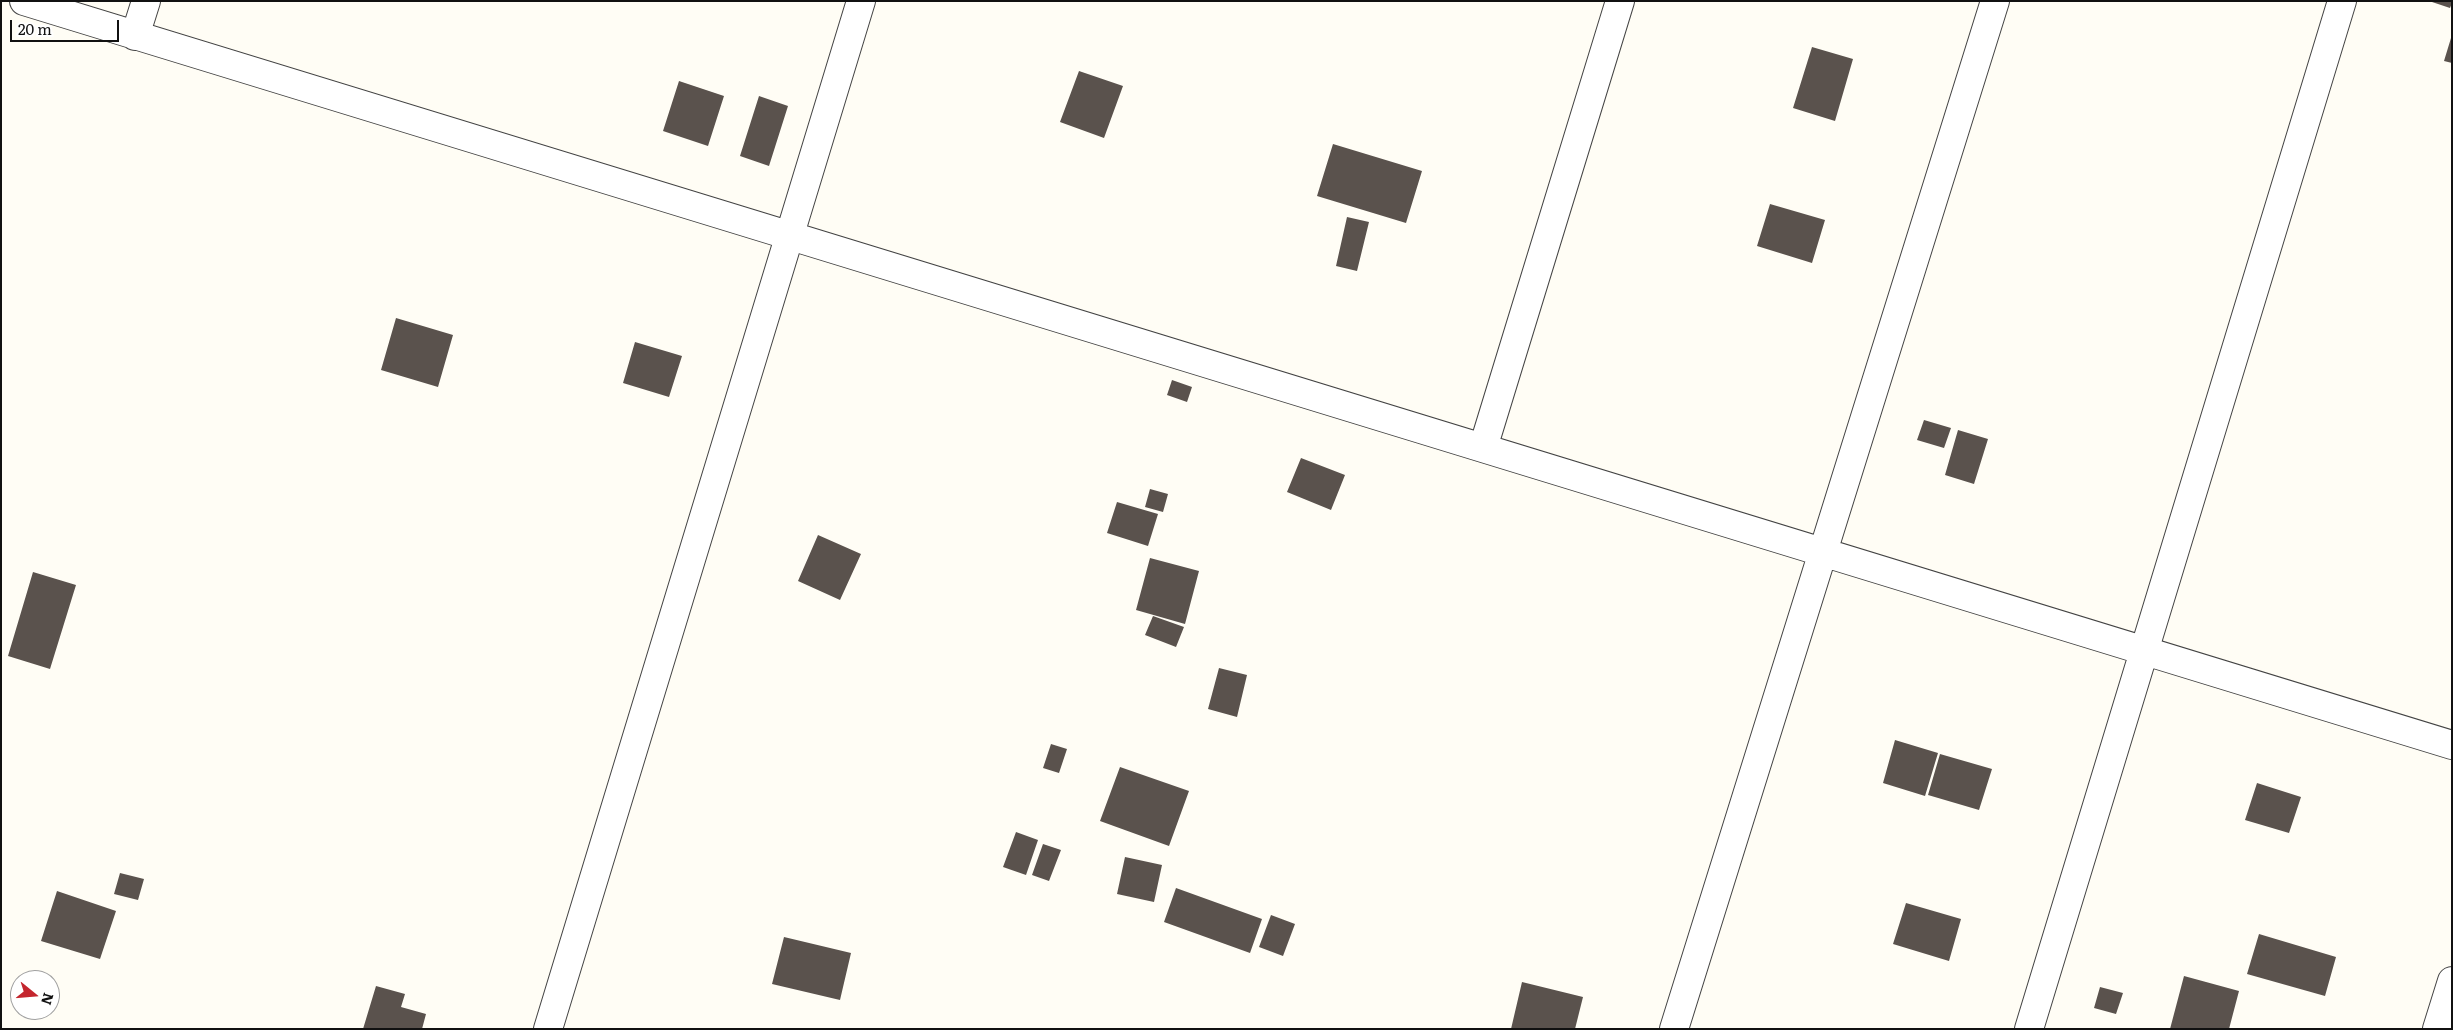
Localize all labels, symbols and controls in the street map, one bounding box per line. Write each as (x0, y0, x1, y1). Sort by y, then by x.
scale bar (12, 10, 121, 42)
text: 20 m (18, 17, 52, 40)
north arrow (10, 970, 60, 1020)
text: N (37, 991, 60, 1008)

